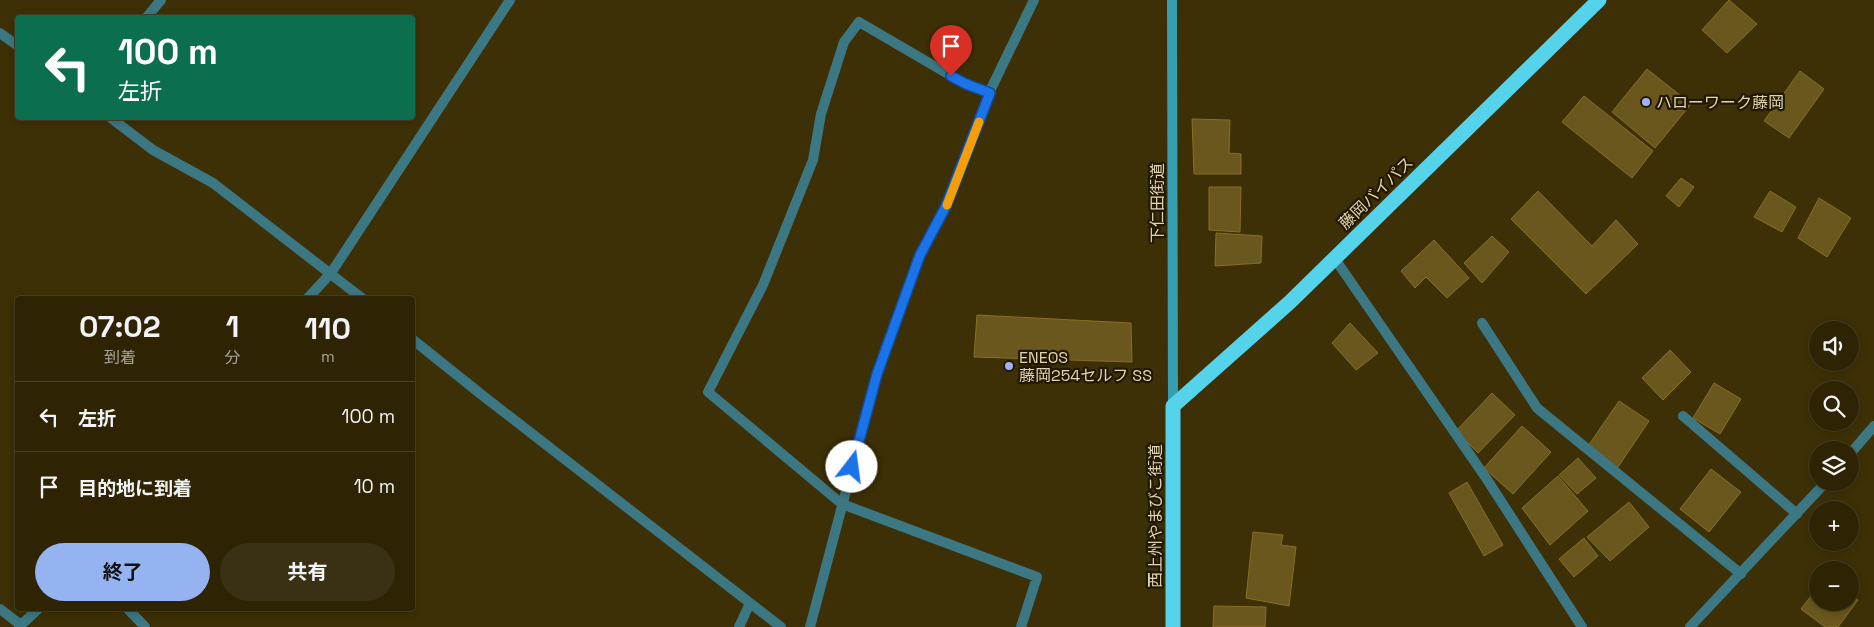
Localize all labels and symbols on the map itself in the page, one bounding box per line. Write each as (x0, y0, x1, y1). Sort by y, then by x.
pin (930, 25, 972, 76)
place label: ハローワーク藤岡 (1656, 92, 1784, 113)
marker: ハローワーク藤岡 (1640, 96, 1652, 108)
street label: 藤岡バイパス (1334, 152, 1418, 234)
street label: 下仁田街道 (1147, 163, 1168, 243)
place label: ENEOS 藤岡254セルフ SS (1019, 347, 1152, 386)
marker: ENEOS 藤岡254セルフ SS (1003, 360, 1015, 372)
position arrow (825, 440, 877, 492)
street label: 西上州やまびこ街道 (1145, 444, 1166, 588)

